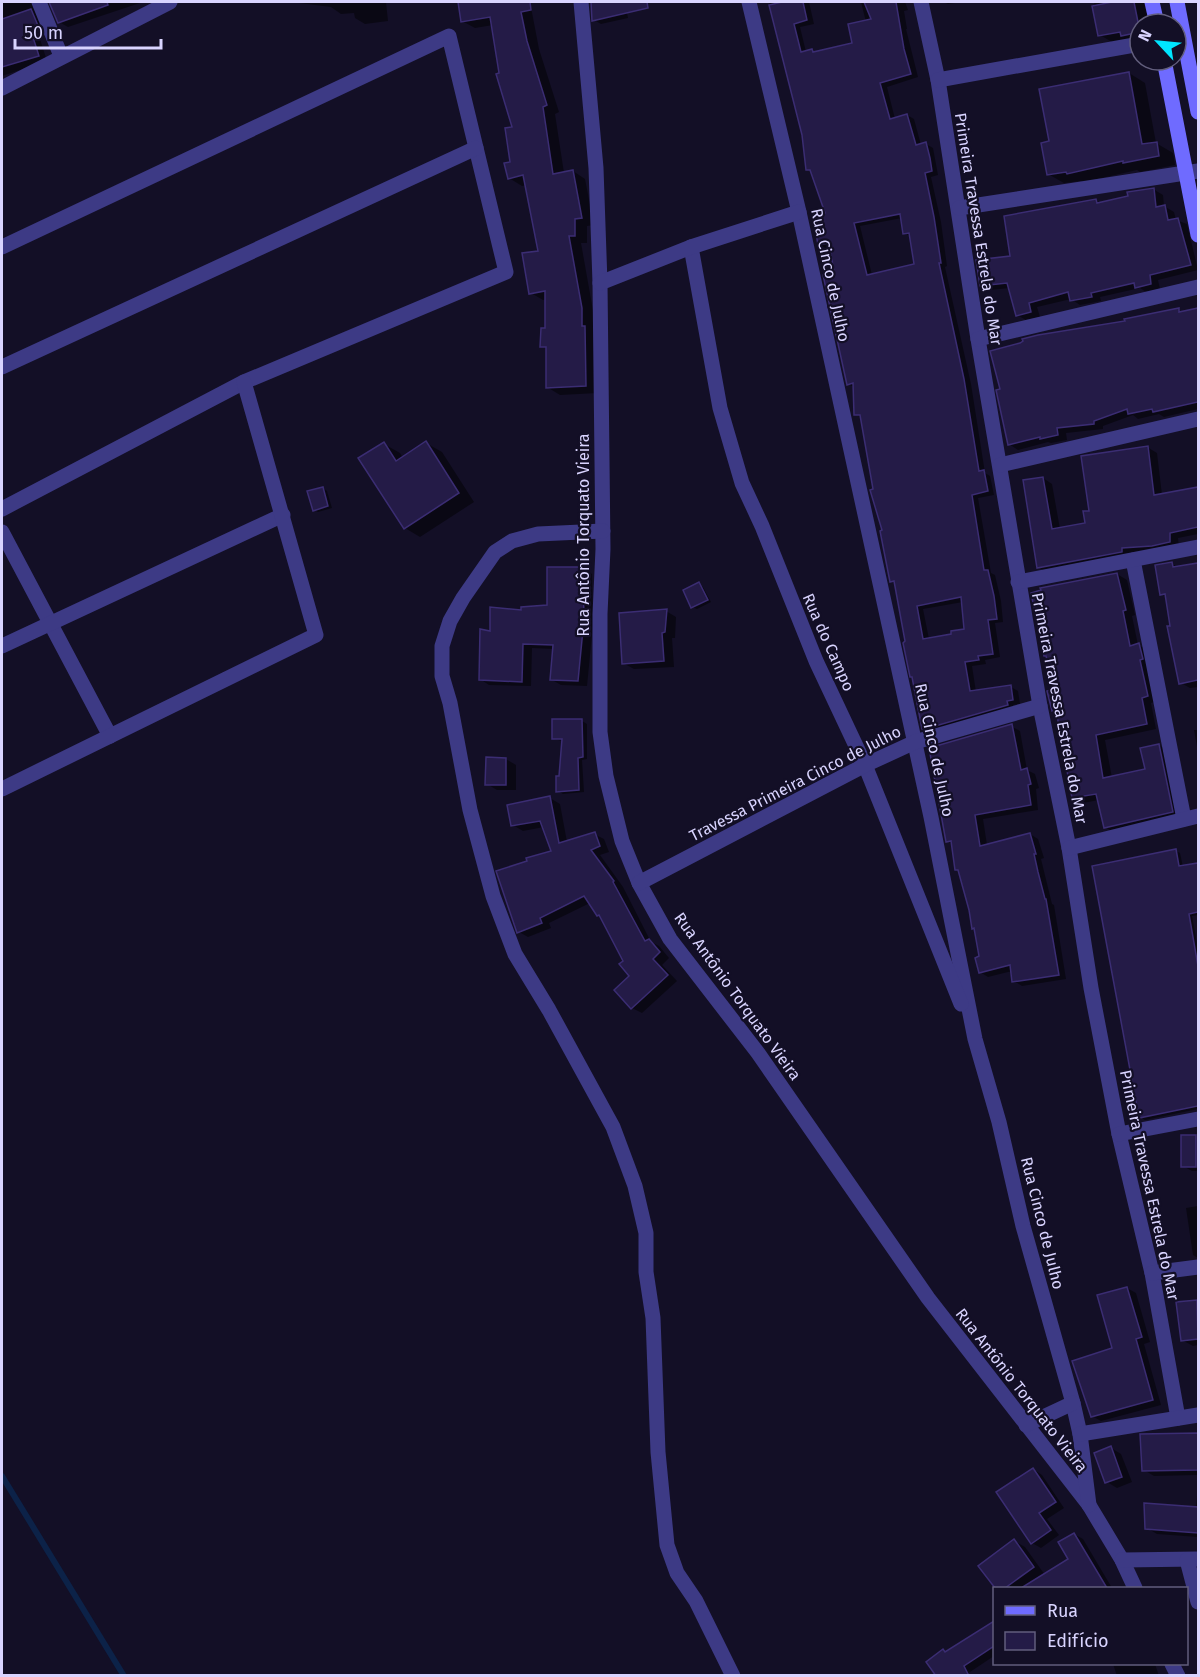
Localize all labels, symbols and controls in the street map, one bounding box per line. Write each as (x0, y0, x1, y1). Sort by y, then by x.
scale bar (15, 12, 160, 50)
north arrow (1128, 12, 1188, 72)
text: 50 m (24, 22, 63, 44)
text: N (1134, 27, 1156, 45)
street label: Primeira Travessa Estrela do Mar (951, 111, 1006, 348)
street label: Rua Cinco de Julho (807, 207, 854, 344)
street label: Rua Antônio Torquato Vieira (574, 434, 593, 636)
street label: Rua do Campo (798, 590, 859, 694)
street label: Primeira Travessa Estrela do Mar (1028, 591, 1091, 826)
street label: Rua Cinco de Julho (911, 682, 958, 819)
street label: Travessa Primeira Cinco de Julho (686, 722, 904, 845)
street label: Rua Antônio Torquato Vieira (670, 909, 805, 1084)
street label: Primeira Travessa Estrela do Mar (1116, 1068, 1183, 1303)
street label: Rua Cinco de Julho (1017, 1155, 1068, 1291)
street label: Rua Antônio Torquato Vieira (952, 1305, 1092, 1476)
legend (993, 1587, 1188, 1665)
text: Rua (1047, 1600, 1078, 1622)
text: Edifício (1047, 1630, 1109, 1652)

